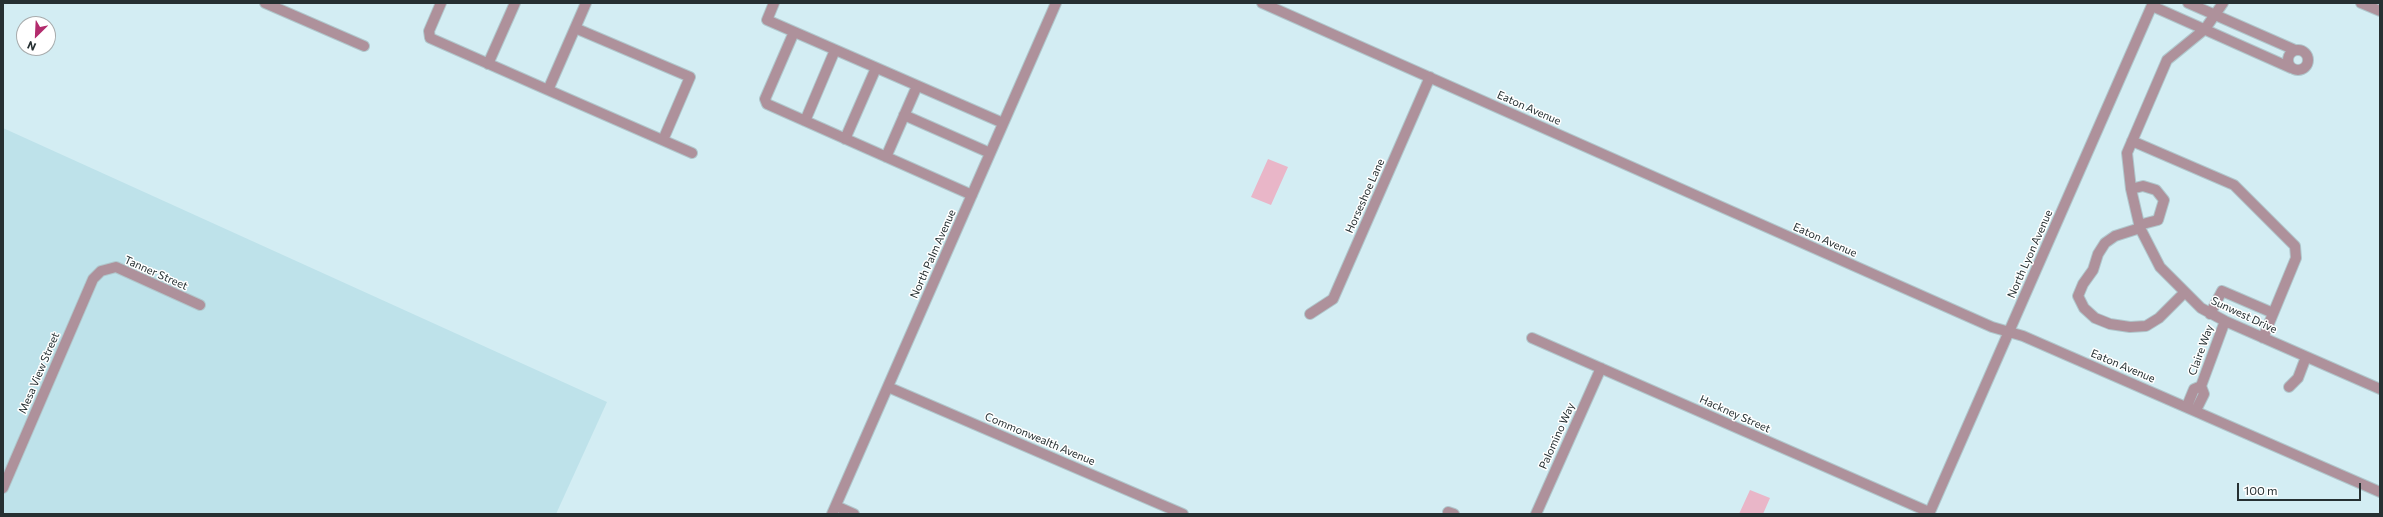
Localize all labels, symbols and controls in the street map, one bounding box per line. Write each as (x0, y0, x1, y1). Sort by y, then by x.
north arrow (16, 16, 56, 56)
text: N (25, 39, 38, 54)
street label: Eaton Avenue (1495, 88, 1563, 128)
street label: Horseshoe Lane (1343, 157, 1387, 235)
street label: North Palm Avenue (907, 207, 959, 301)
street label: North Lyon Avenue (2005, 208, 2055, 300)
street label: Eaton Avenue (1791, 220, 1859, 260)
street label: Tanner Street (122, 253, 190, 293)
street label: Sunwest Drive (2209, 294, 2279, 336)
street label: Claire Way (2186, 323, 2216, 377)
street label: Mesa View Street (16, 330, 62, 416)
street label: Eaton Avenue (2089, 347, 2157, 385)
street label: Hackney Street (1697, 392, 1773, 436)
street label: Palomino Way (1536, 401, 1578, 471)
street label: Commonwealth Avenue (983, 410, 1097, 468)
scale bar (2239, 475, 2363, 501)
text: 100 m (2244, 483, 2278, 497)

